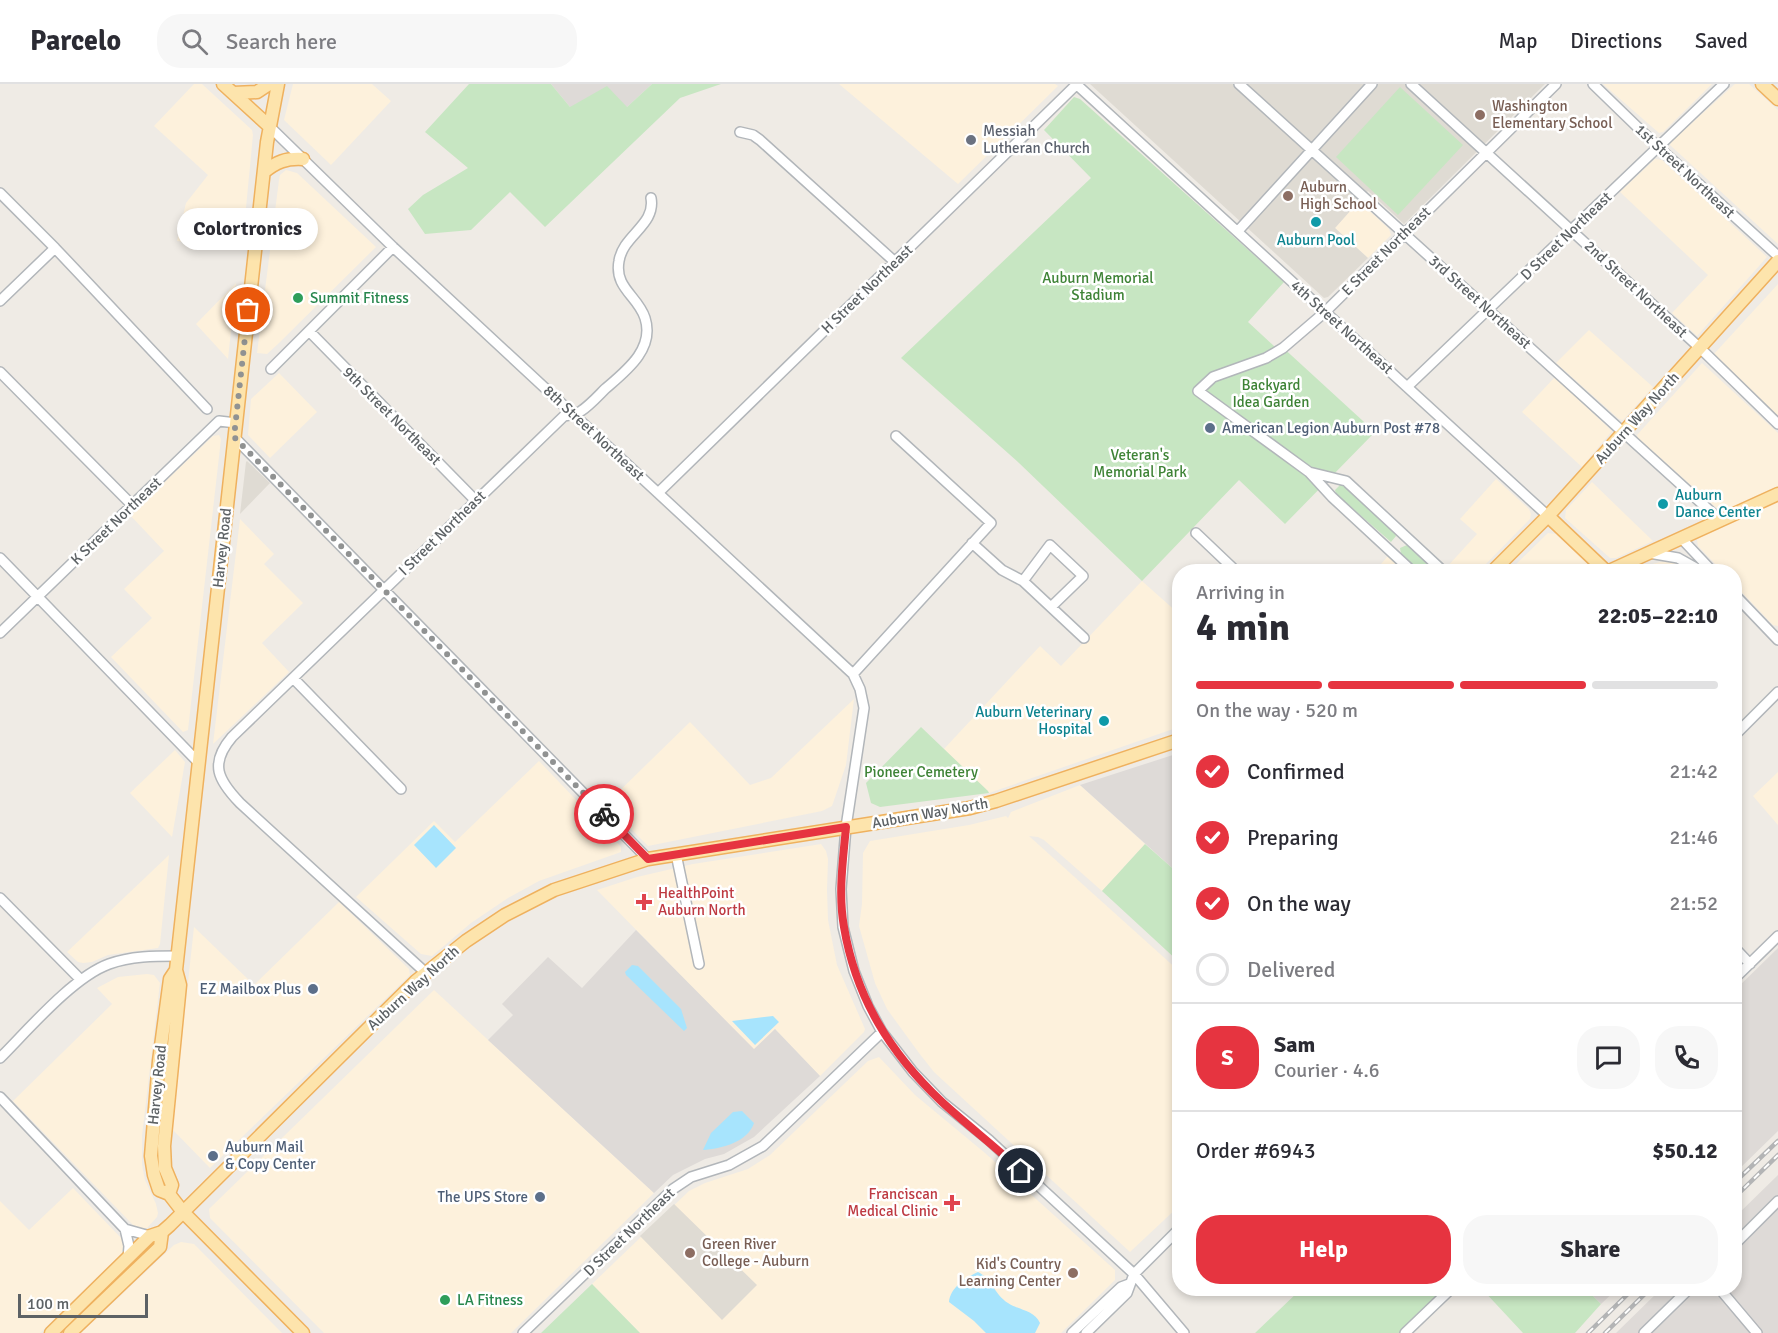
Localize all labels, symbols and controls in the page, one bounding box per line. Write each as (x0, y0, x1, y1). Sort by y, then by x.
search box (157, 14, 577, 68)
text: Parcelo (30, 24, 121, 58)
icon: search (178, 25, 211, 58)
text: Search here (226, 28, 337, 55)
text: Map (1499, 28, 1537, 54)
text: Directions (1570, 28, 1662, 54)
text: Saved (1695, 28, 1748, 54)
place label: Washington Elementary School (1492, 97, 1613, 132)
marker: Washington Elementary School (1473, 108, 1487, 122)
street label: 1st Street Northeast (1631, 120, 1739, 222)
place label: Messiah Lutheran Church (983, 122, 1090, 157)
marker: Messiah Lutheran Church (964, 133, 978, 147)
place label: Auburn High School (1300, 178, 1377, 213)
street label: D Street Northeast (1517, 188, 1615, 284)
marker: Auburn High School (1281, 189, 1295, 203)
street label: E Street Northeast (1338, 203, 1434, 299)
callout: Colortronics (178, 208, 318, 250)
marker: Auburn Pool (1309, 215, 1323, 229)
text: Colortronics (193, 216, 302, 241)
place label: Auburn Pool (1277, 231, 1355, 249)
street label: 2nd Street Northeast (1581, 237, 1691, 341)
street label: H Street Northeast (818, 241, 916, 337)
street label: 3rd Street Northeast (1425, 251, 1535, 353)
park label: Auburn Memorial Stadium (1042, 269, 1154, 304)
street label: 4th Street Northeast (1287, 276, 1397, 378)
pin (222, 284, 273, 335)
place label: Summit Fitness (310, 289, 409, 307)
marker: Summit Fitness (291, 291, 305, 305)
icon: bag (231, 293, 264, 326)
street label: 9th Street Northeast (339, 363, 445, 469)
street label: Auburn Way North (1591, 368, 1683, 468)
park label: Backyard Idea Garden (1232, 376, 1310, 411)
street label: 8th Street Northeast (540, 382, 648, 484)
place label: American Legion Auburn Post #78 (1222, 419, 1440, 437)
marker: American Legion Auburn Post #78 (1203, 421, 1217, 435)
park label: Veteran's Memorial Park (1093, 446, 1187, 481)
street label: K Street Northeast (67, 473, 165, 569)
place label: Auburn Dance Center (1675, 486, 1761, 521)
street label: I Street Northeast (395, 487, 489, 579)
marker: Auburn Dance Center (1656, 497, 1670, 511)
street label: Harvey Road (209, 507, 235, 589)
text: Arriving in (1196, 580, 1285, 605)
text: 22:05–22:10 (1598, 602, 1718, 629)
text: 4 min (1196, 603, 1290, 651)
text: On the way · 520 m (1196, 698, 1358, 723)
place label: Auburn Veterinary Hospital (975, 703, 1092, 738)
marker: Auburn Veterinary Hospital (1097, 714, 1111, 728)
icon: check (1196, 755, 1229, 788)
text: Confirmed (1247, 758, 1345, 785)
text: 21:42 (1669, 759, 1718, 784)
park label: Pioneer Cemetery (864, 763, 978, 781)
courier (574, 784, 634, 844)
street label: Auburn Way North (871, 794, 989, 832)
icon: bike (588, 798, 621, 831)
icon: check (1196, 821, 1229, 854)
text: Preparing (1247, 824, 1339, 851)
text: 21:46 (1669, 825, 1718, 850)
place label: HealthPoint Auburn North (658, 884, 746, 919)
icon: check (1196, 887, 1229, 920)
text: On the way (1247, 890, 1351, 917)
text: 21:52 (1669, 891, 1718, 916)
marker: HealthPoint Auburn North (635, 893, 653, 911)
street label: Auburn Way North (363, 942, 463, 1034)
text: Delivered (1247, 956, 1335, 983)
place label: EZ Mailbox Plus (199, 980, 301, 998)
marker: EZ Mailbox Plus (306, 982, 320, 996)
button: chat (1577, 1026, 1640, 1089)
button: phone (1655, 1026, 1718, 1089)
text: Sam (1274, 1031, 1315, 1058)
street label: Harvey Road (144, 1044, 170, 1126)
text: S (1221, 1044, 1234, 1071)
text: Courier · 4.6 (1274, 1058, 1380, 1083)
text: Order #6943 (1196, 1137, 1316, 1164)
text: $50.12 (1652, 1137, 1718, 1164)
place label: Auburn Mail & Copy Center (225, 1138, 316, 1173)
pin (995, 1145, 1046, 1196)
marker: Auburn Mail & Copy Center (206, 1149, 220, 1163)
icon: home (1004, 1154, 1037, 1187)
street label: D Street Northeast (580, 1184, 678, 1280)
place label: Franciscan Medical Clinic (847, 1185, 938, 1220)
place label: The UPS Store (437, 1188, 528, 1206)
marker: The UPS Store (533, 1190, 547, 1204)
marker: Franciscan Medical Clinic (943, 1194, 961, 1212)
button: Help (1196, 1215, 1451, 1284)
button: Share (1463, 1215, 1718, 1284)
place label: Green River College - Auburn (702, 1235, 809, 1270)
marker: Green River College - Auburn (683, 1246, 697, 1260)
place label: Kid's Country Learning Center (958, 1255, 1061, 1290)
marker: Kid's Country Learning Center (1066, 1266, 1080, 1280)
scale bar (18, 1291, 148, 1318)
place label: LA Fitness (457, 1291, 523, 1309)
marker: LA Fitness (438, 1293, 452, 1307)
text: 100 m (27, 1294, 69, 1314)

